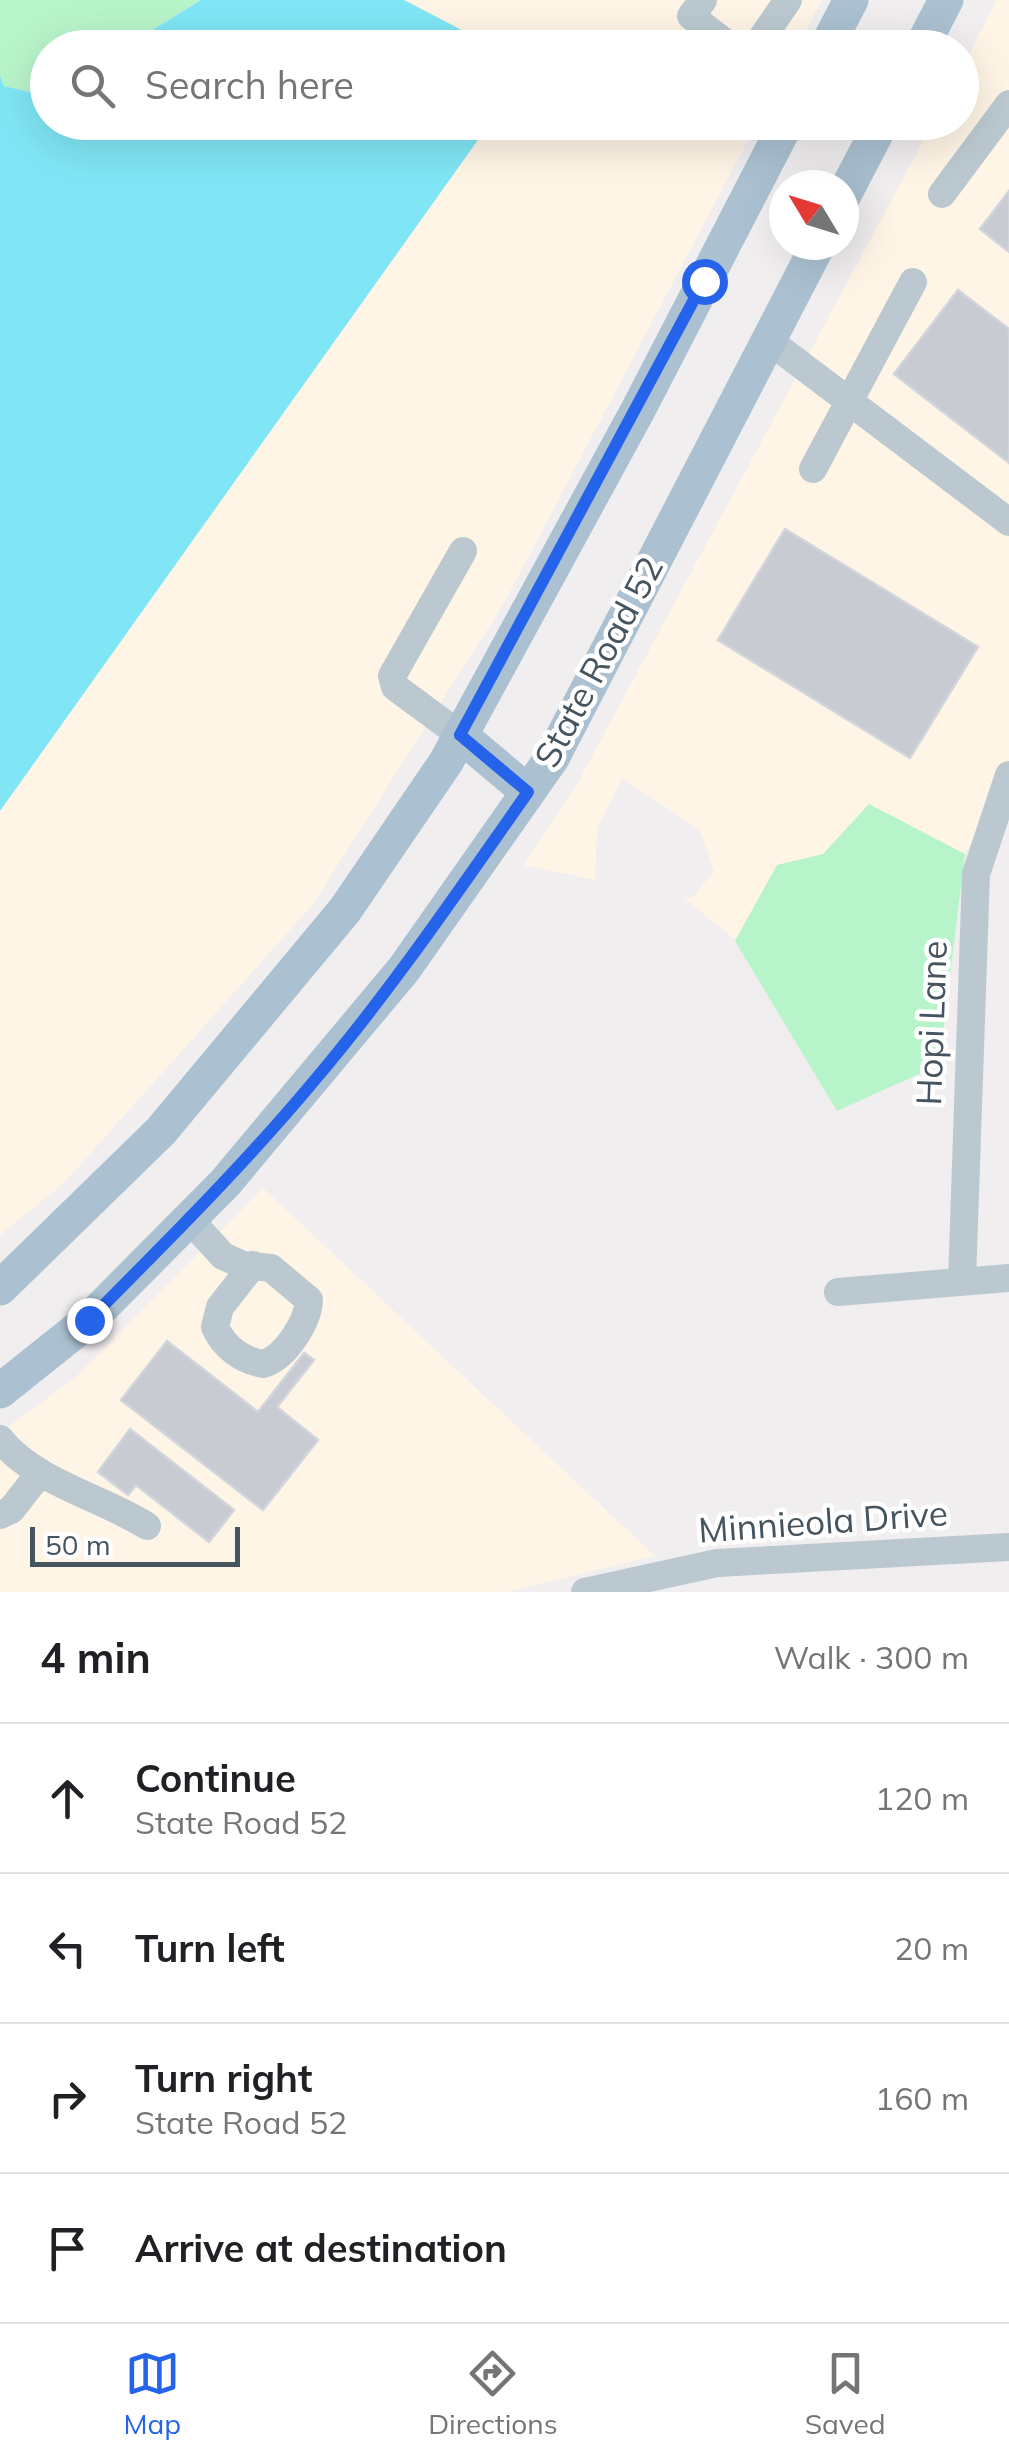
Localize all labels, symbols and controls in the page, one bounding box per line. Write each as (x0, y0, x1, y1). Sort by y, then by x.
search box (30, 30, 979, 140)
icon: search (65, 58, 120, 113)
text: Search here (145, 61, 354, 109)
north arrow (769, 170, 859, 260)
route start (682, 259, 728, 305)
street label: State Road 52 (524, 549, 672, 774)
street label: Hopi Lane (906, 940, 956, 1106)
route end (67, 1298, 113, 1344)
street label: Minnieola Drive (697, 1490, 949, 1552)
scale bar (30, 1522, 240, 1566)
text: 50 m (45, 1527, 111, 1562)
text: 4 min (40, 1631, 151, 1684)
text: Walk · 300 m (774, 1637, 969, 1677)
text: Continue (135, 1754, 296, 1802)
icon: ahead (40, 1771, 95, 1826)
text: 120 m (875, 1778, 969, 1818)
text: State Road 52 (135, 1802, 347, 1842)
icon: left (40, 1921, 95, 1976)
text: Turn left (135, 1924, 285, 1972)
text: 20 m (894, 1928, 969, 1968)
text: Turn right (135, 2054, 312, 2102)
icon: right (40, 2071, 95, 2126)
text: 160 m (875, 2078, 969, 2118)
text: State Road 52 (135, 2102, 347, 2142)
icon: arrive (40, 2221, 95, 2276)
text: Arrive at destination (135, 2224, 507, 2272)
tab: Map (124, 2346, 181, 2441)
tab: Directions (428, 2346, 558, 2441)
tab: Saved (805, 2346, 885, 2441)

